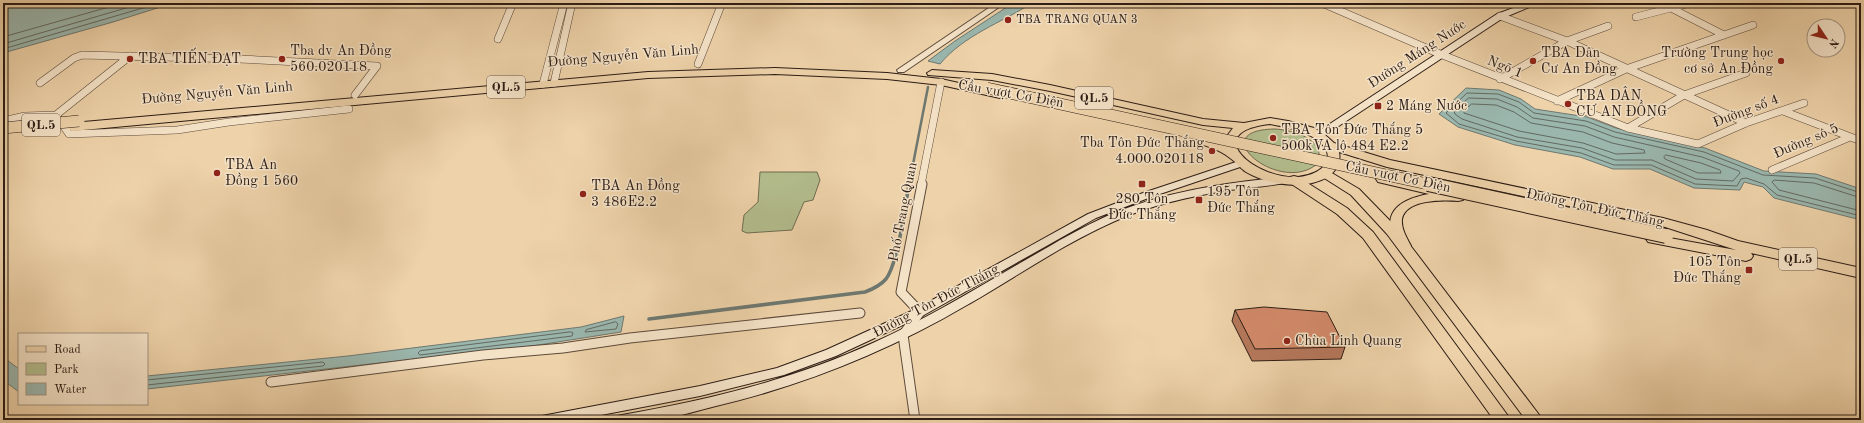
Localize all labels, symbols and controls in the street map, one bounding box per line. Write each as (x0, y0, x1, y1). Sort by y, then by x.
place label: TBA TRANG QUAN 3 (1016, 14, 1138, 26)
marker: TBA TRANG QUAN 3 (1003, 15, 1013, 25)
street label: Đường Máng Nước (1366, 17, 1468, 91)
north arrow (1806, 18, 1846, 58)
text: N (1826, 36, 1840, 50)
street label: Đường Nguyễn Văn Linh (547, 41, 700, 70)
place label: Tba dv An Đồng 560.020118 (290, 42, 392, 74)
place label: TBA Dân Cư An Đồng (1541, 46, 1617, 76)
place label: Trường Trung học cơ sở An Đồng (1661, 46, 1773, 76)
place label: TBA TIẾN ĐẠT (138, 47, 241, 66)
marker: TBA TIẾN ĐẠT (125, 54, 135, 64)
marker: Tba dv An Đồng 560.020118 (277, 54, 287, 64)
street label: Ngõ 1 (1485, 54, 1525, 80)
marker: TBA Dân Cư An Đồng (1528, 56, 1538, 66)
marker: Trường Trung học cơ sở An Đồng (1776, 56, 1786, 66)
road number: QL.5 (487, 76, 525, 98)
street label: Cầu vượt Cơ Điện (957, 76, 1066, 110)
street label: Đường Nguyễn Văn Linh (141, 78, 294, 107)
place label: TBA DÂN CƯ AN ĐỒNG (1576, 86, 1667, 119)
road number: QL.5 (1075, 87, 1113, 109)
street label: Đường số 4 (1711, 91, 1781, 130)
place label: 2 Máng Nước (1386, 99, 1467, 113)
marker: TBA DÂN CƯ AN ĐỒNG (1563, 99, 1573, 109)
marker: 2 Máng Nước (1373, 101, 1383, 111)
road number: QL.5 (22, 114, 60, 136)
place label: TBA Tôn Đức Thắng 5 500kVA lộ 484 E2.2 (1281, 121, 1423, 153)
street label: Đường sô 5 (1771, 121, 1841, 161)
marker: TBA Tôn Đức Thắng 5 500kVA lộ 484 E2.2 (1268, 133, 1278, 143)
place label: Tba Tôn Đức Thắng 4.000.020118 (1080, 134, 1204, 166)
marker: Tba Tôn Đức Thắng 4.000.020118 (1207, 146, 1217, 156)
street label: Cầu vượt Cơ Điện (1344, 157, 1453, 195)
place label: TBA An Đồng 1 560 (225, 158, 298, 188)
street label: Phố Trang Quan (885, 160, 920, 263)
marker: TBA An Đồng 1 560 (212, 168, 222, 178)
place label: TBA An Đồng 3 486E2.2 (591, 177, 680, 209)
marker: 280 Tôn Đức Thắng (1137, 179, 1147, 189)
place label: 195 Tôn Đức Thắng (1207, 185, 1275, 215)
street label: Đường Tôn Đức Thắng (1525, 185, 1666, 230)
marker: TBA An Đồng 3 486E2.2 (578, 189, 588, 199)
place label: 280 Tôn Đức Thắng (1108, 192, 1176, 222)
marker: 195 Tôn Đức Thắng (1194, 195, 1204, 205)
road number: QL.5 (1779, 248, 1817, 270)
place label: 105 Tôn Đức Thắng (1673, 255, 1741, 285)
street label: Đường Tôn Đức Thắng (870, 260, 1002, 340)
marker: 105 Tôn Đức Thắng (1744, 265, 1754, 275)
legend (18, 333, 148, 405)
place label: Chùa Linh Quang (1295, 334, 1402, 348)
marker: Chùa Linh Quang (1282, 336, 1292, 346)
text: Road (54, 344, 81, 356)
text: Park (54, 364, 79, 376)
text: Water (54, 384, 87, 396)

